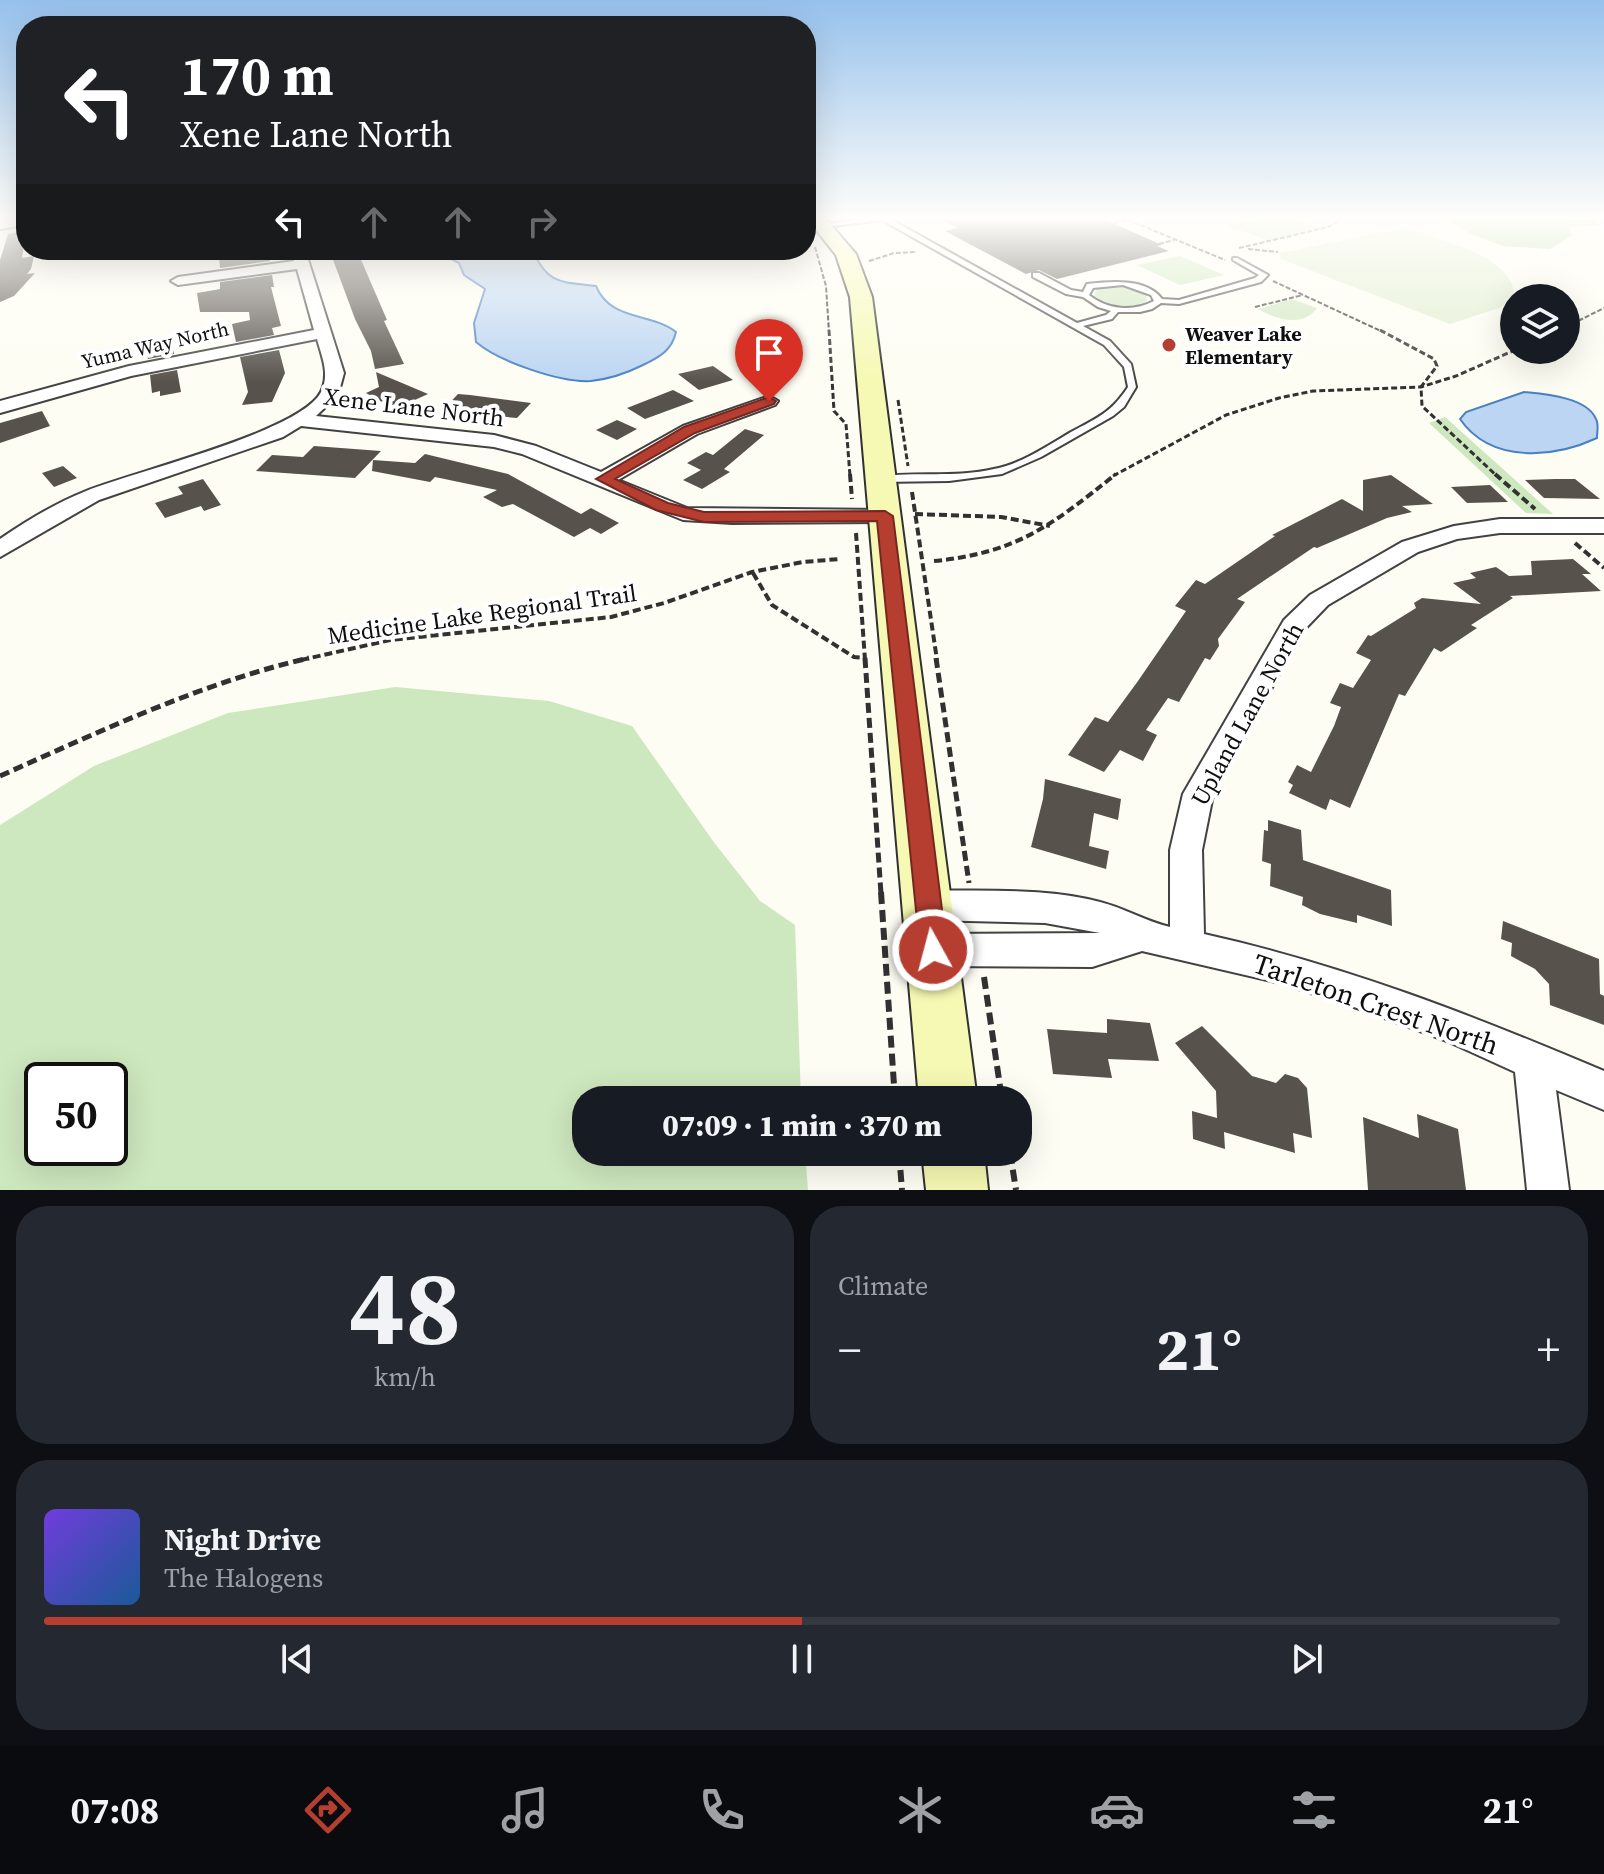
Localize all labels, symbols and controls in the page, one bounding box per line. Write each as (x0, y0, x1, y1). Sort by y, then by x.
text: 170 m (180, 37, 334, 114)
icon: left (48, 48, 152, 152)
text: Xene Lane North (180, 110, 452, 159)
icon: left (268, 200, 312, 244)
icon: ahead (352, 200, 396, 244)
icon: ahead (436, 200, 480, 244)
icon: right (520, 200, 564, 244)
map controls (1500, 284, 1580, 364)
button: layers (1500, 284, 1580, 364)
street label: Yuma Way North (79, 314, 231, 376)
pin (735, 319, 803, 401)
place label: Weaver Lake Elementary (1185, 320, 1302, 371)
icon: arrive (747, 331, 791, 375)
marker: Weaver Lake Elementary (1160, 336, 1178, 354)
street label: Xene Lane North (322, 380, 506, 434)
street label: Medicine Lake Regional Trail (325, 576, 639, 652)
street label: Upland Lane North (1183, 616, 1311, 812)
position arrow (891, 908, 975, 992)
street label: Tarleton Crest North (1248, 944, 1504, 1064)
speed limit sign: 50 (24, 1062, 128, 1166)
text: 07:09 · 1 min · 370 m (662, 1105, 942, 1146)
text: 48 (349, 1235, 461, 1378)
text: Climate (838, 1268, 928, 1304)
text: 21° (1156, 1308, 1242, 1390)
text: − (838, 1319, 861, 1380)
text: + (1537, 1319, 1560, 1380)
text: km/h (374, 1359, 436, 1395)
text: Night Drive (164, 1519, 321, 1560)
text: The Halogens (164, 1560, 323, 1596)
icon: previous (275, 1637, 319, 1681)
icon: pause (780, 1637, 824, 1681)
icon: next (1285, 1637, 1329, 1681)
icon: directions (300, 1782, 356, 1838)
icon: music (497, 1782, 553, 1838)
icon: phone (694, 1782, 750, 1838)
icon: climate (892, 1782, 948, 1838)
icon: car (1089, 1782, 1145, 1838)
icon: filters (1286, 1782, 1342, 1838)
text: 07:08 (71, 1786, 159, 1835)
text: 21° (1483, 1786, 1533, 1835)

